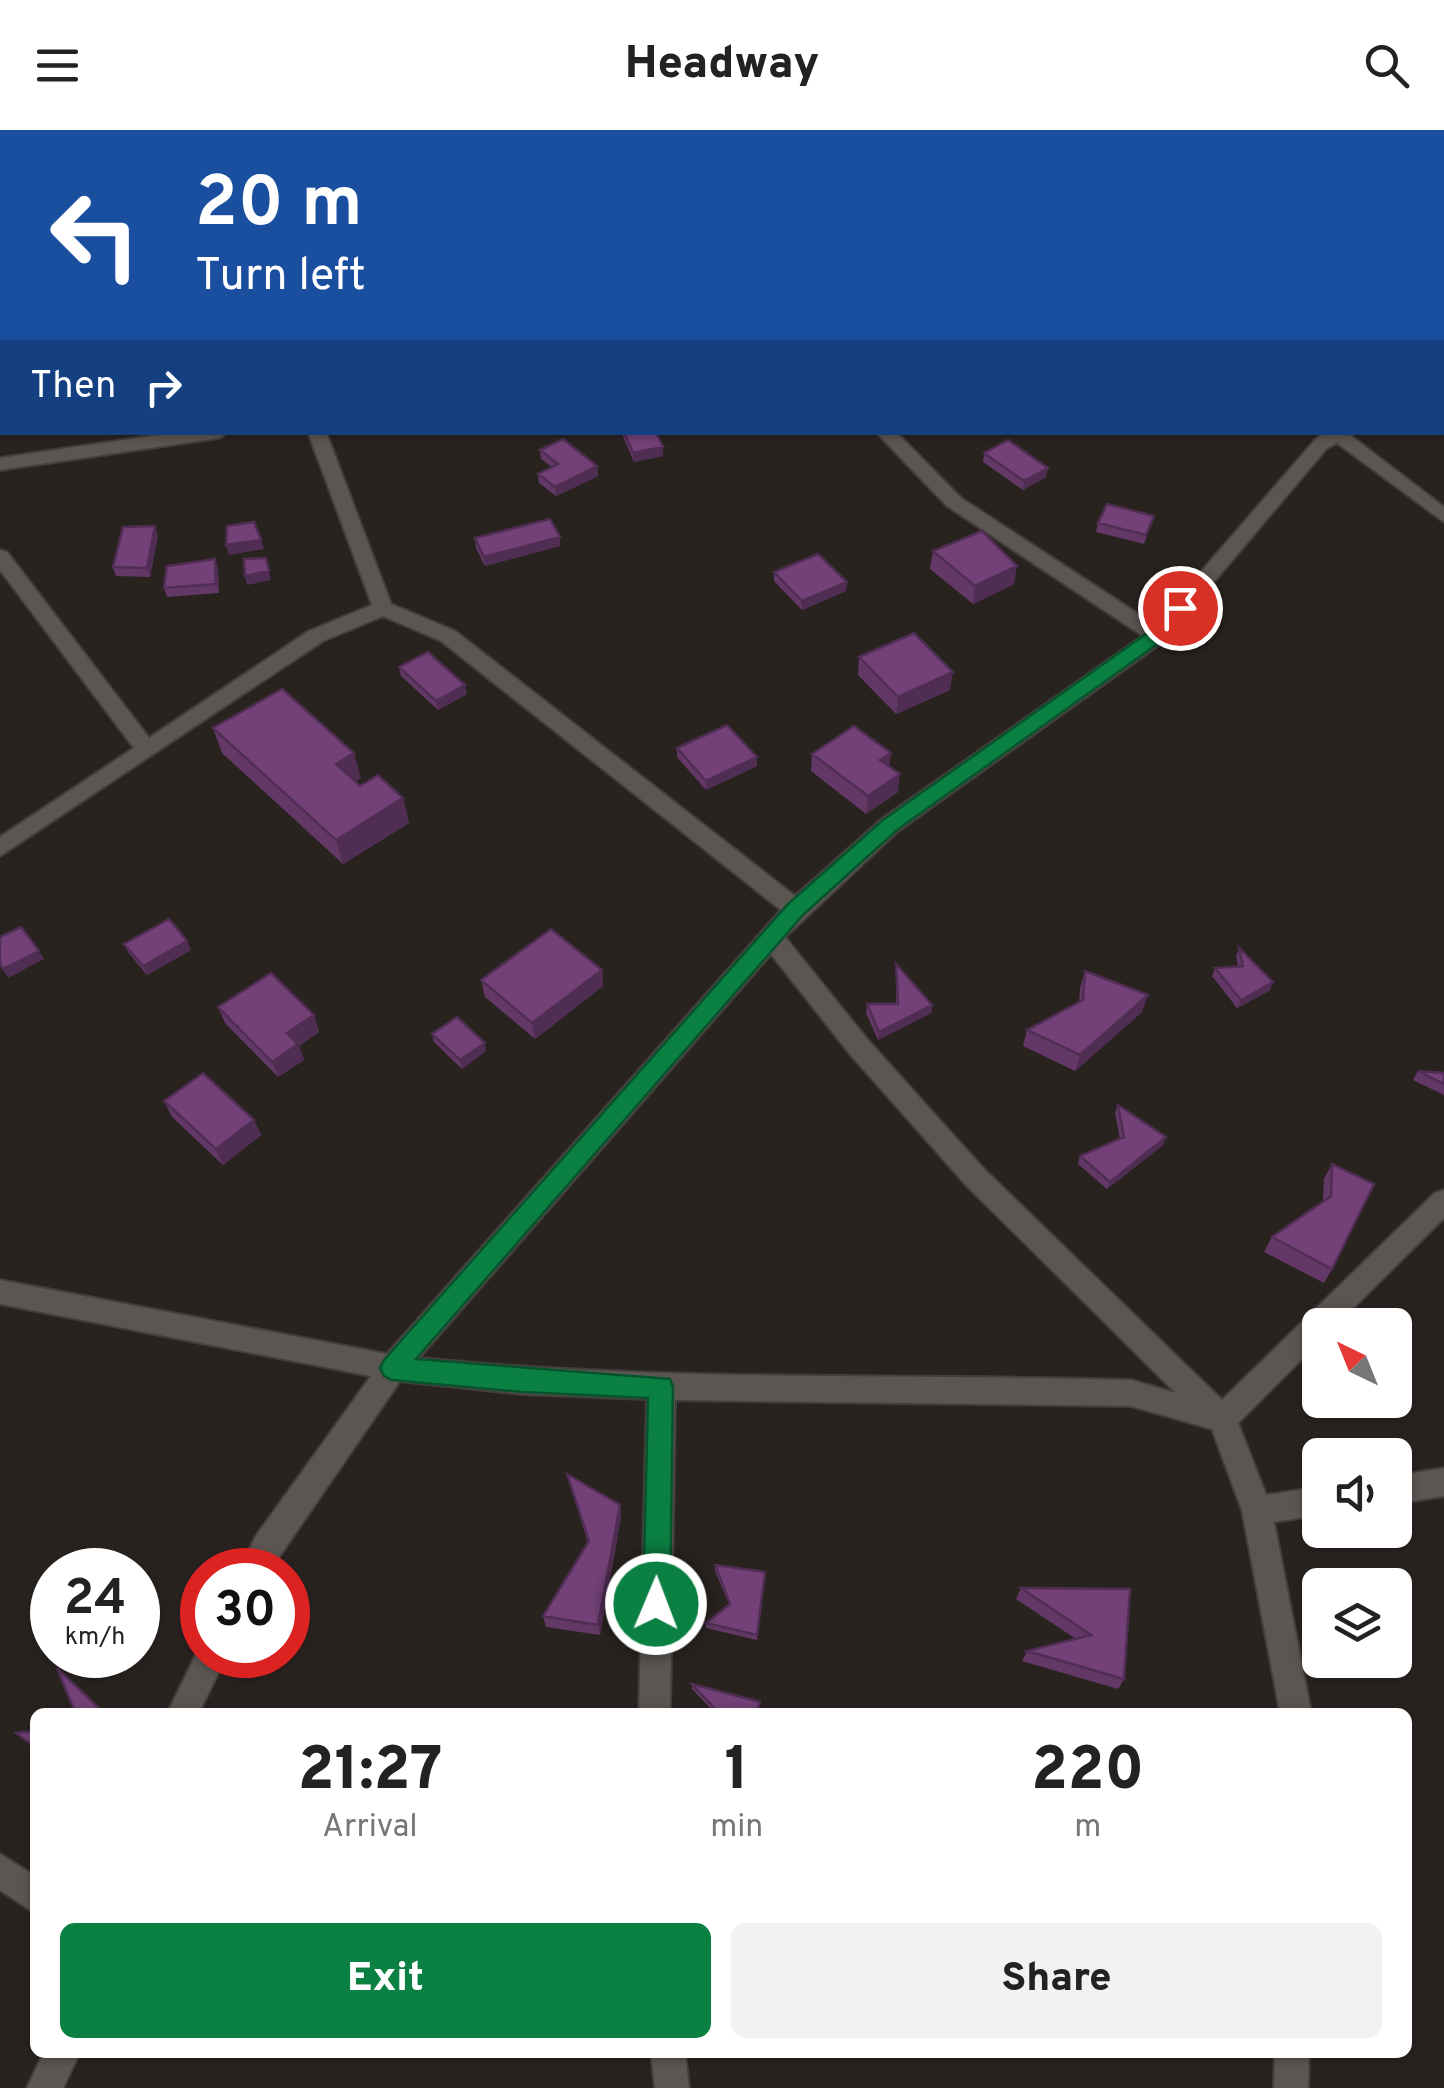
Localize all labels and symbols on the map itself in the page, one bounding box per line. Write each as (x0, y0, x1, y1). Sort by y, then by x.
pin (1138, 566, 1223, 651)
north arrow (1302, 1308, 1412, 1418)
speed limit sign: 30 (180, 1548, 310, 1678)
position arrow (604, 1552, 708, 1656)

